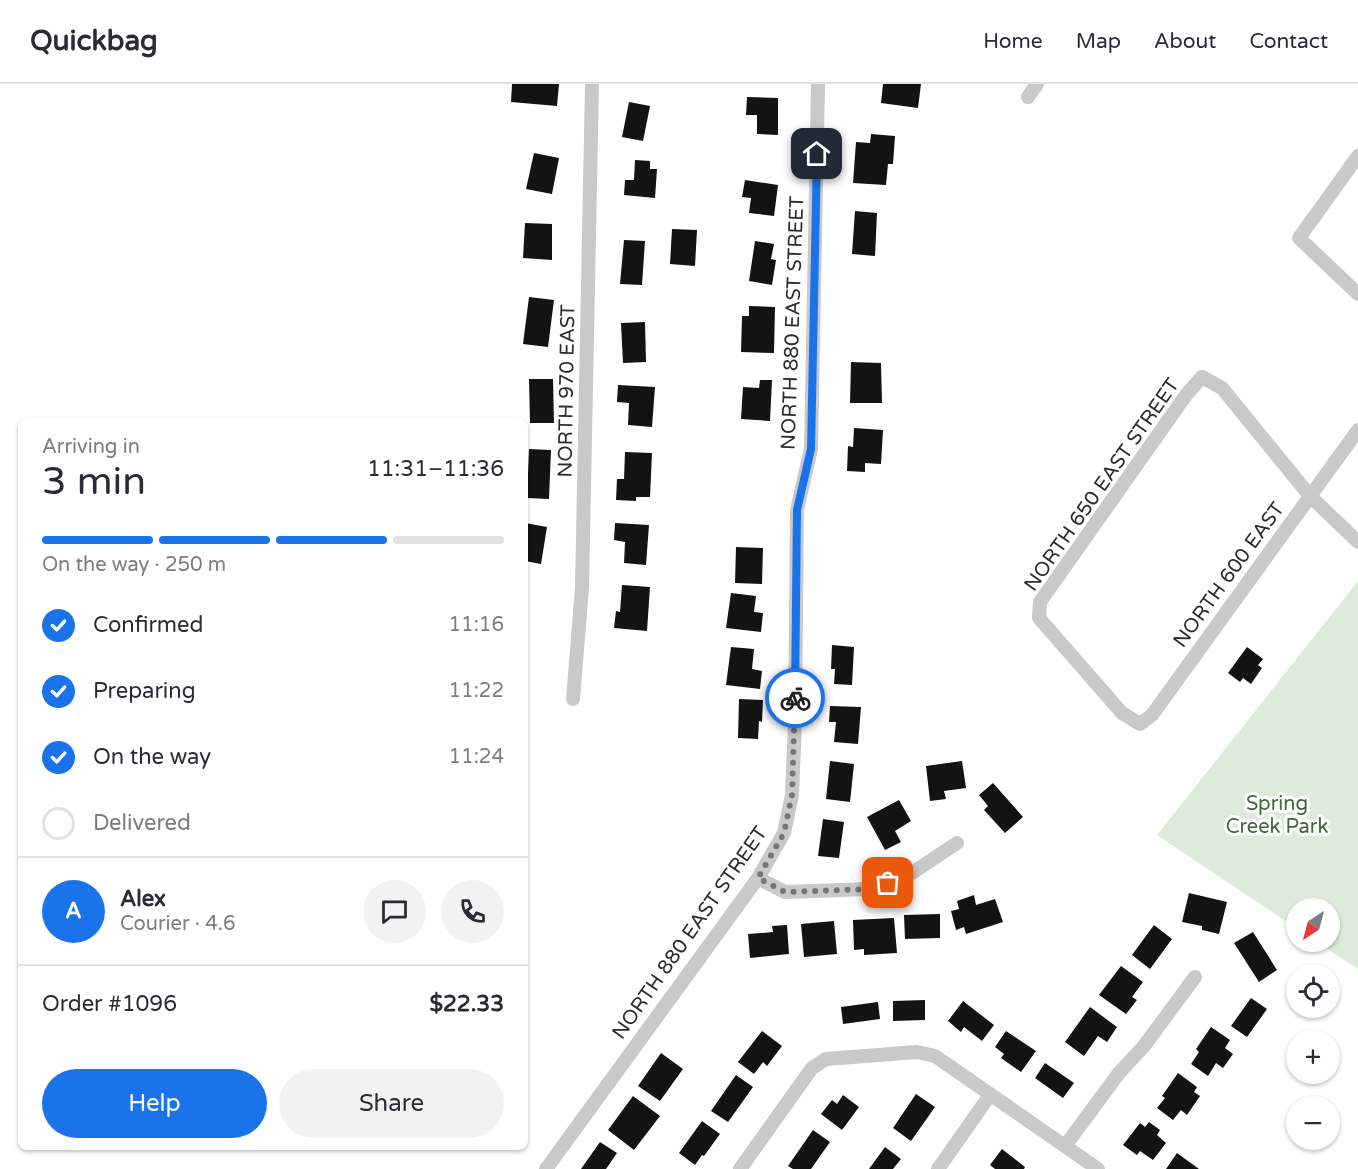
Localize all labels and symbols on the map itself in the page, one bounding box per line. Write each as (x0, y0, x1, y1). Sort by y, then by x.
pin (791, 128, 842, 179)
street label: NORTH 880 EAST STREET (777, 196, 809, 450)
street label: NORTH 970 EAST (553, 304, 581, 478)
street label: NORTH 650 EAST STREET (1019, 374, 1185, 596)
street label: NORTH 600 EAST (1168, 498, 1290, 652)
courier (765, 668, 825, 728)
park label: Spring Creek Park (1226, 792, 1328, 839)
street label: NORTH 880 EAST STREET (607, 822, 773, 1044)
pin (862, 857, 913, 908)
north arrow (1286, 898, 1340, 952)

